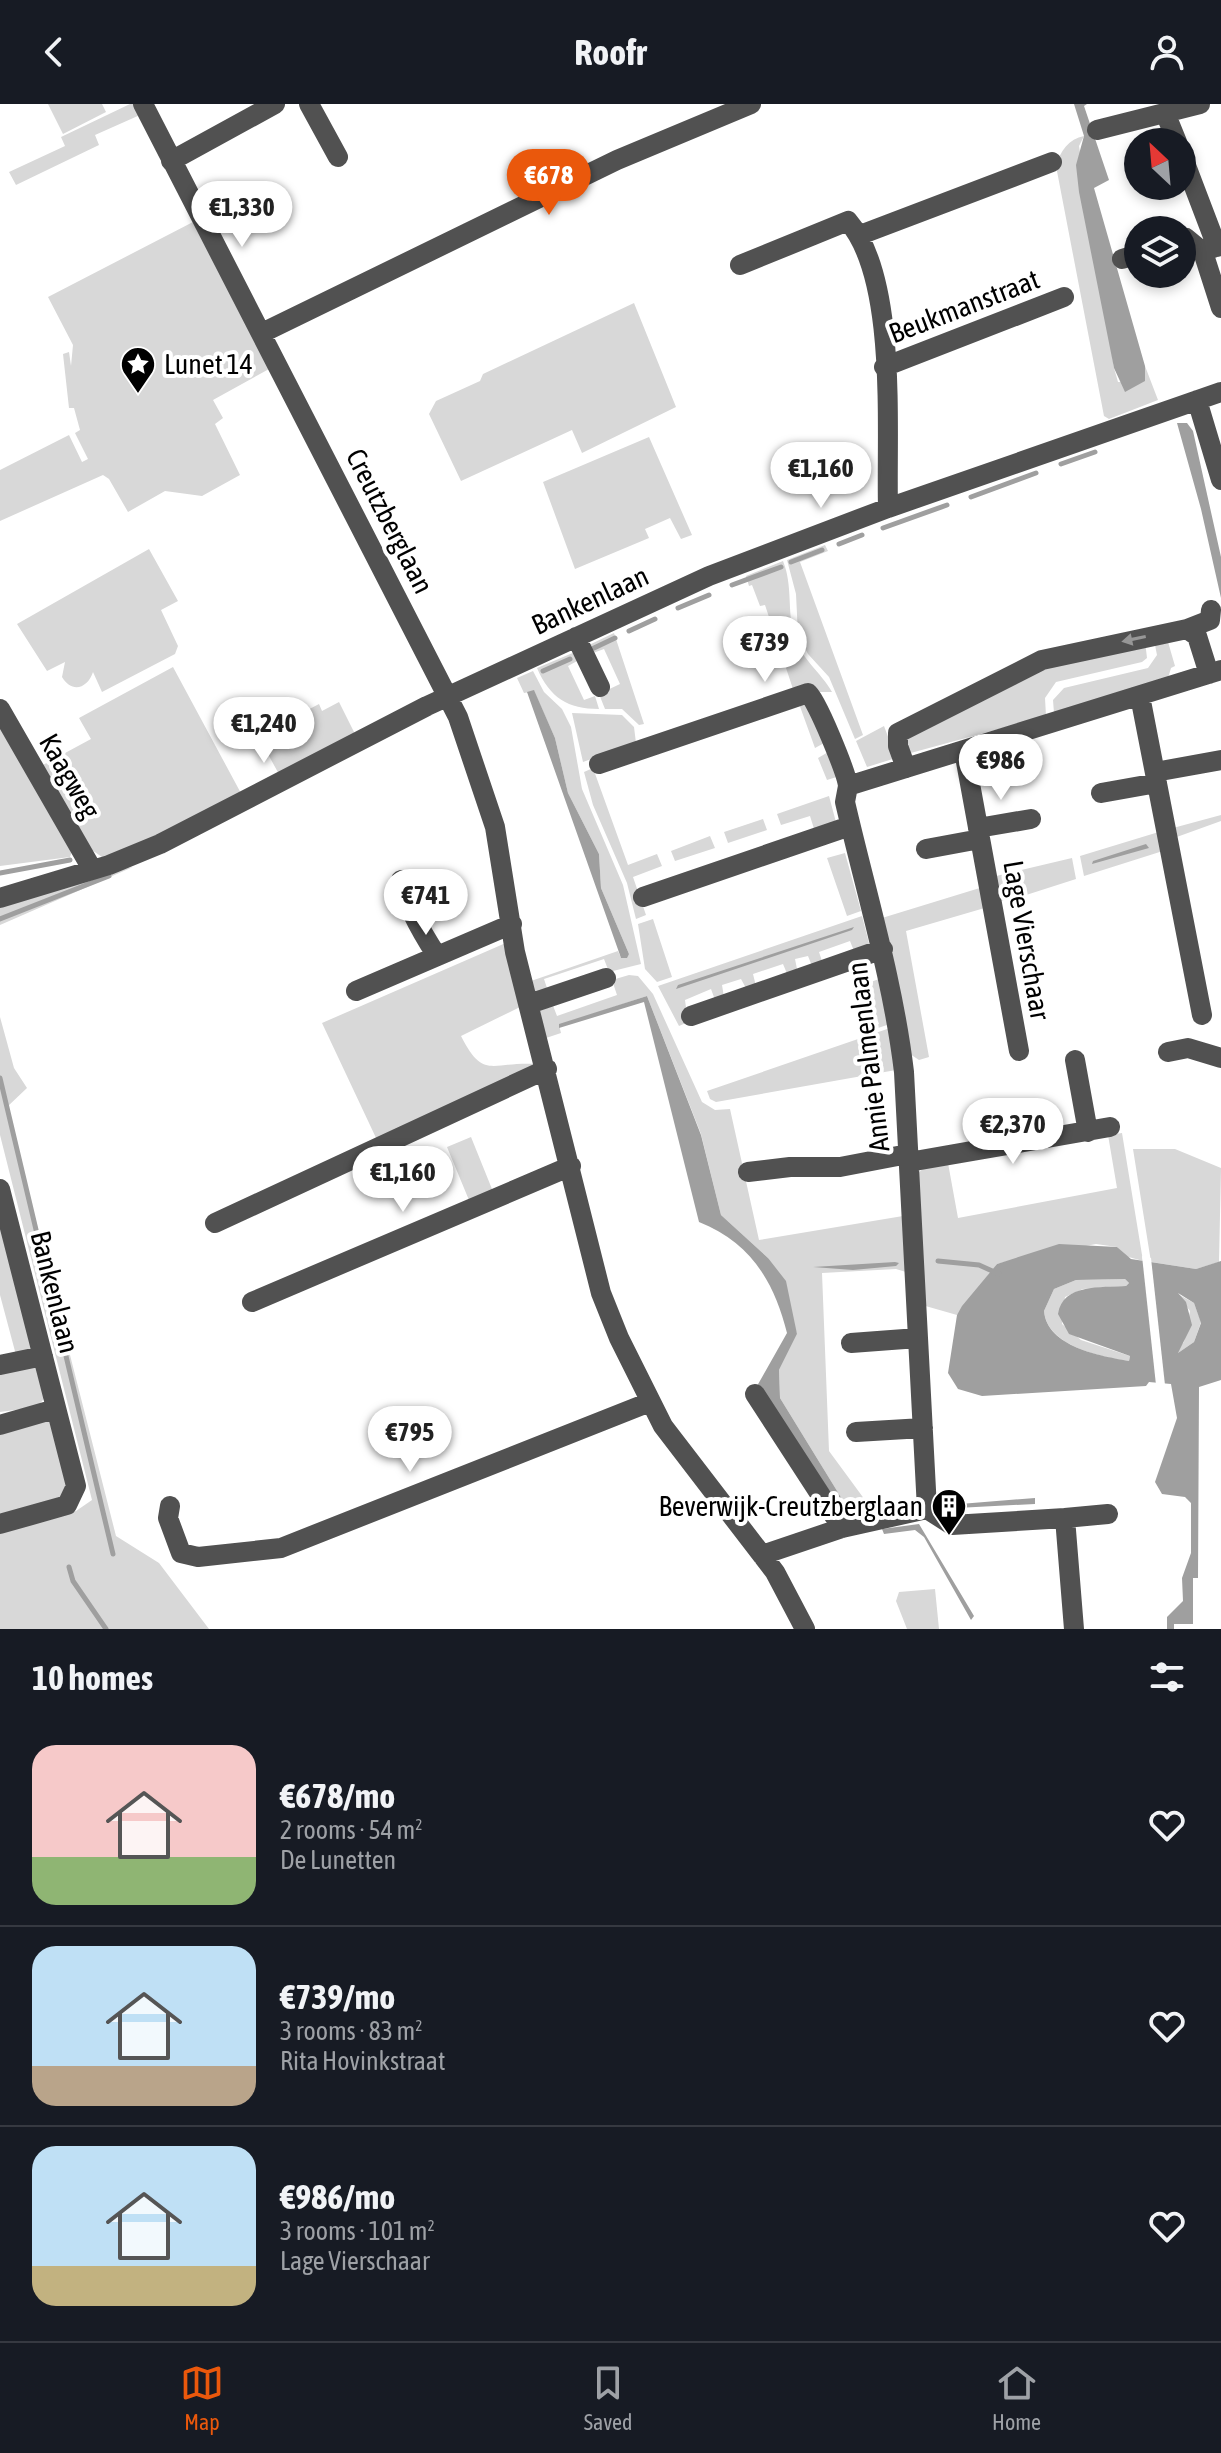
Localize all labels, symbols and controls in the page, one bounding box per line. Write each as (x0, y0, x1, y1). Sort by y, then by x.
icon: back (32, 30, 76, 74)
icon: person (1145, 30, 1189, 74)
text: Roofr (574, 31, 647, 73)
north arrow (1124, 128, 1196, 200)
map controls (1124, 128, 1196, 288)
pin: €678 (502, 149, 596, 217)
text: €678 (525, 160, 573, 190)
pin: €1,330 (177, 181, 307, 249)
text: €1,330 (209, 192, 275, 222)
button: layers (1124, 216, 1196, 288)
street label: Beukmanstraat (884, 263, 1044, 349)
place icon: Lunet 14 (119, 345, 157, 395)
place label: Lunet 14 (164, 348, 253, 380)
pin: €1,160 (756, 442, 886, 510)
street label: Creutzberglaan (340, 443, 440, 599)
text: €1,160 (788, 453, 854, 483)
street label: Bankenlaan (527, 559, 653, 641)
pin: €739 (718, 616, 812, 684)
text: €739 (741, 627, 789, 657)
one-way arrow (1121, 633, 1146, 646)
pin: €1,240 (199, 697, 329, 765)
text: €1,240 (231, 708, 297, 738)
street label: Kaagweg (33, 728, 107, 824)
pin: €986 (954, 734, 1048, 802)
text: €986 (977, 745, 1025, 775)
street label: Lage Vierschaar (997, 858, 1057, 1023)
pin: €741 (379, 869, 473, 937)
text: €741 (402, 880, 450, 910)
street label: Annie Palmenlaan (840, 960, 896, 1154)
pin: €2,370 (948, 1098, 1078, 1166)
text: €2,370 (980, 1109, 1046, 1139)
pin: €1,160 (338, 1146, 468, 1214)
text: €1,160 (370, 1157, 436, 1187)
street label: Bankenlaan (24, 1228, 86, 1356)
pin: €795 (363, 1406, 457, 1474)
text: €795 (386, 1417, 434, 1447)
building icon: Beverwijk-Creutzberglaan (930, 1487, 968, 1537)
place label: Beverwijk-Creutzberglaan (658, 1490, 923, 1522)
icon: filters (1145, 1655, 1189, 1699)
text: 10 homes (32, 1658, 153, 1697)
text: €678/mo (280, 1776, 395, 1815)
icon: home (96, 1777, 192, 1873)
icon: heart (1145, 1803, 1189, 1847)
text: 2 rooms · 54 m² (280, 1815, 422, 1845)
text: De Lunetten (280, 1845, 396, 1875)
text: €739/mo (280, 1977, 395, 2016)
icon: home (96, 1978, 192, 2074)
icon: heart (1145, 2004, 1189, 2048)
text: 3 rooms · 83 m² (280, 2016, 422, 2046)
text: Rita Hovinkstraat (280, 2046, 445, 2076)
text: €986/mo (280, 2177, 395, 2216)
icon: home (96, 2178, 192, 2274)
icon: heart (1145, 2204, 1189, 2248)
text: 3 rooms · 101 m² (280, 2216, 435, 2246)
text: Lage Vierschaar (280, 2246, 430, 2276)
tab: Map (180, 2361, 224, 2435)
tab: Saved (584, 2361, 632, 2435)
tab: Home (992, 2361, 1041, 2435)

